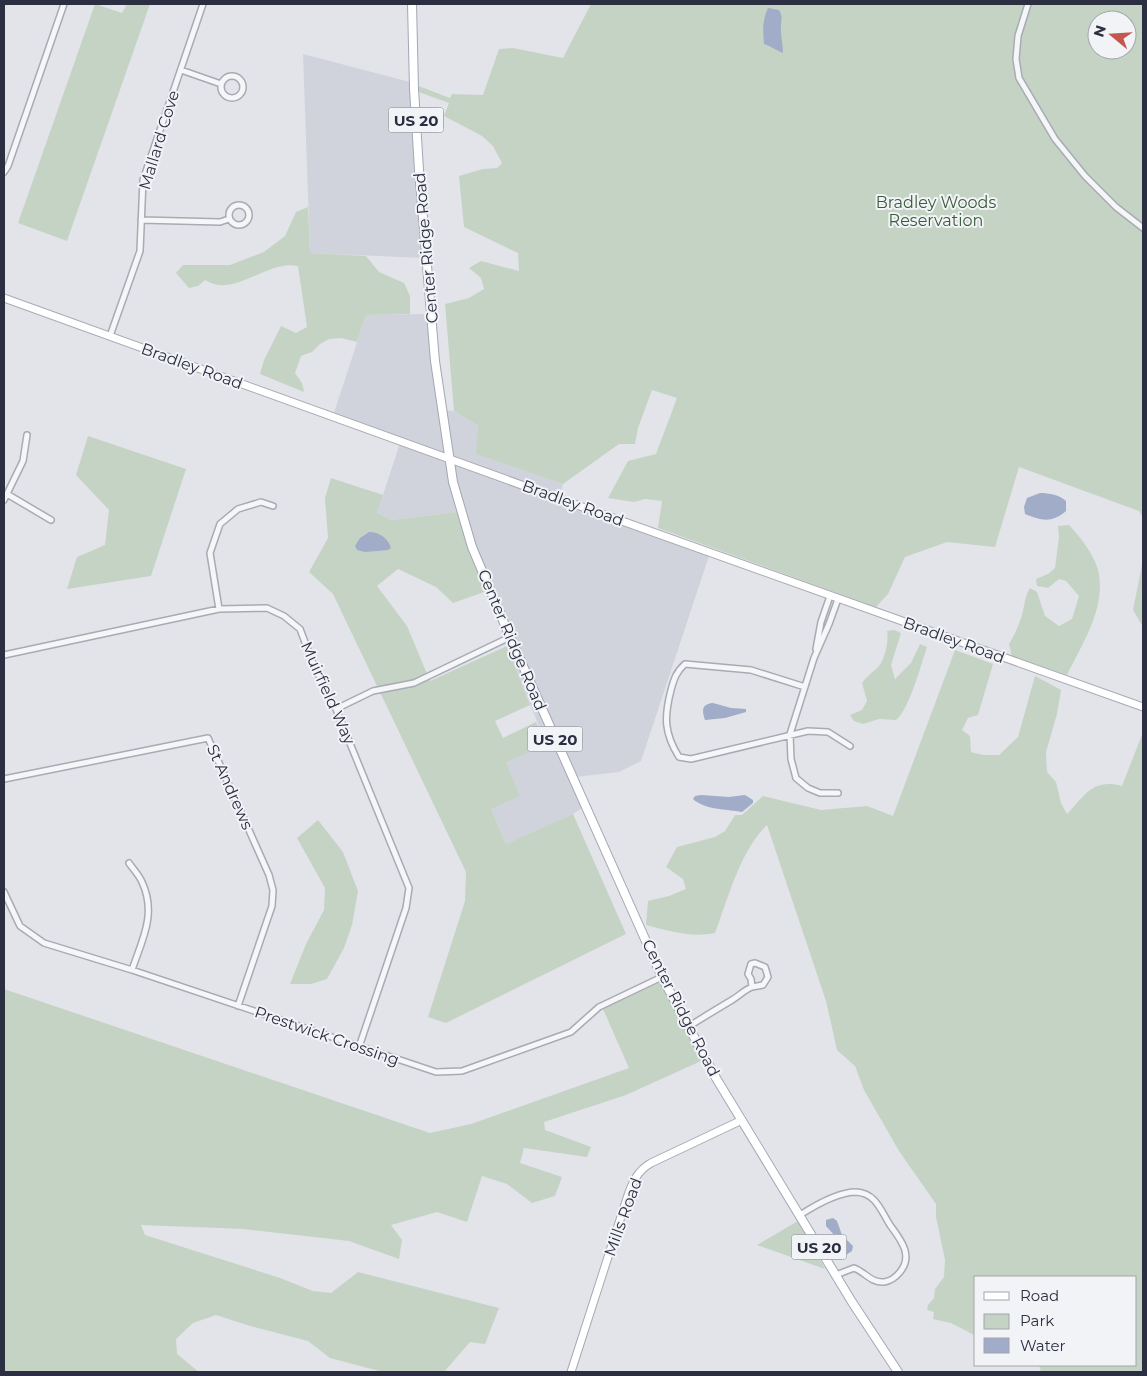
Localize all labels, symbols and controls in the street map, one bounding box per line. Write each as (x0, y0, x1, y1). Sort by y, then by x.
north arrow (1087, 10, 1137, 60)
text: N (1089, 23, 1110, 39)
street label: Mallard Cove (135, 88, 183, 192)
road number: US 20 (388, 108, 444, 132)
street label: Center Ridge Road (410, 172, 442, 324)
park label: Bradley Woods Reservation (876, 193, 996, 230)
street label: Bradley Road (139, 339, 245, 393)
street label: Bradley Road (520, 476, 626, 530)
street label: Center Ridge Road (474, 567, 550, 713)
street label: Bradley Road (901, 613, 1007, 667)
street label: Muirfield Way (297, 639, 359, 748)
road number: US 20 (528, 726, 582, 752)
street label: St Andrews (203, 741, 257, 833)
street label: Center Ridge Road (638, 936, 724, 1080)
street label: Prestwick Crossing (252, 1002, 402, 1070)
street label: Mills Road (600, 1175, 646, 1259)
road number: US 20 (792, 1234, 846, 1260)
legend (974, 1276, 1137, 1366)
text: Road (1020, 1286, 1059, 1305)
text: Park (1020, 1311, 1054, 1330)
text: Water (1020, 1336, 1066, 1355)

